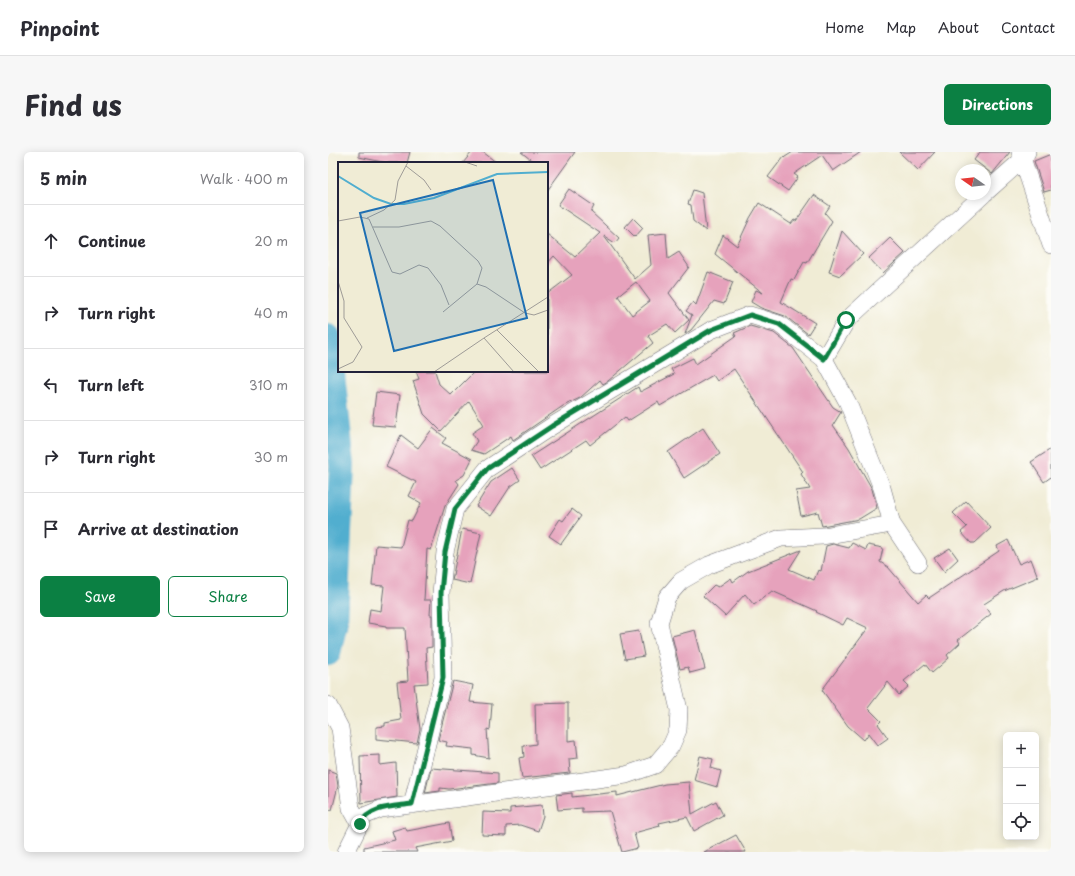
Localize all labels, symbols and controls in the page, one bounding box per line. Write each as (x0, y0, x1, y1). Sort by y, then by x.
text: Pinpoint (20, 14, 100, 42)
text: Home (825, 17, 864, 38)
text: Map (886, 17, 916, 38)
text: About (938, 17, 979, 38)
text: Contact (1001, 17, 1055, 38)
text: Find us (24, 83, 122, 126)
button: Directions (944, 84, 1051, 125)
inset map (338, 162, 548, 372)
north arrow (955, 164, 991, 200)
text: 5 min (40, 165, 87, 191)
text: Walk · 400 m (200, 169, 288, 188)
text: Continue (78, 229, 146, 252)
icon: ahead (40, 230, 62, 252)
text: 20 m (254, 231, 288, 250)
text: Turn right (78, 301, 155, 324)
icon: right (40, 302, 62, 324)
text: 40 m (254, 303, 288, 322)
route start (837, 311, 855, 329)
text: Turn left (78, 373, 144, 396)
icon: left (40, 374, 62, 396)
text: 310 m (249, 375, 288, 394)
text: Turn right (78, 445, 155, 468)
icon: right (40, 446, 62, 468)
text: 30 m (254, 447, 288, 466)
text: Arrive at destination (78, 517, 239, 540)
icon: arrive (40, 518, 62, 540)
button: Save (40, 576, 160, 617)
button: Share (168, 576, 288, 617)
map controls (1003, 732, 1039, 840)
button: + (1003, 732, 1039, 768)
button: − (1003, 768, 1039, 804)
button: locate (1003, 804, 1039, 840)
route end (351, 815, 369, 833)

